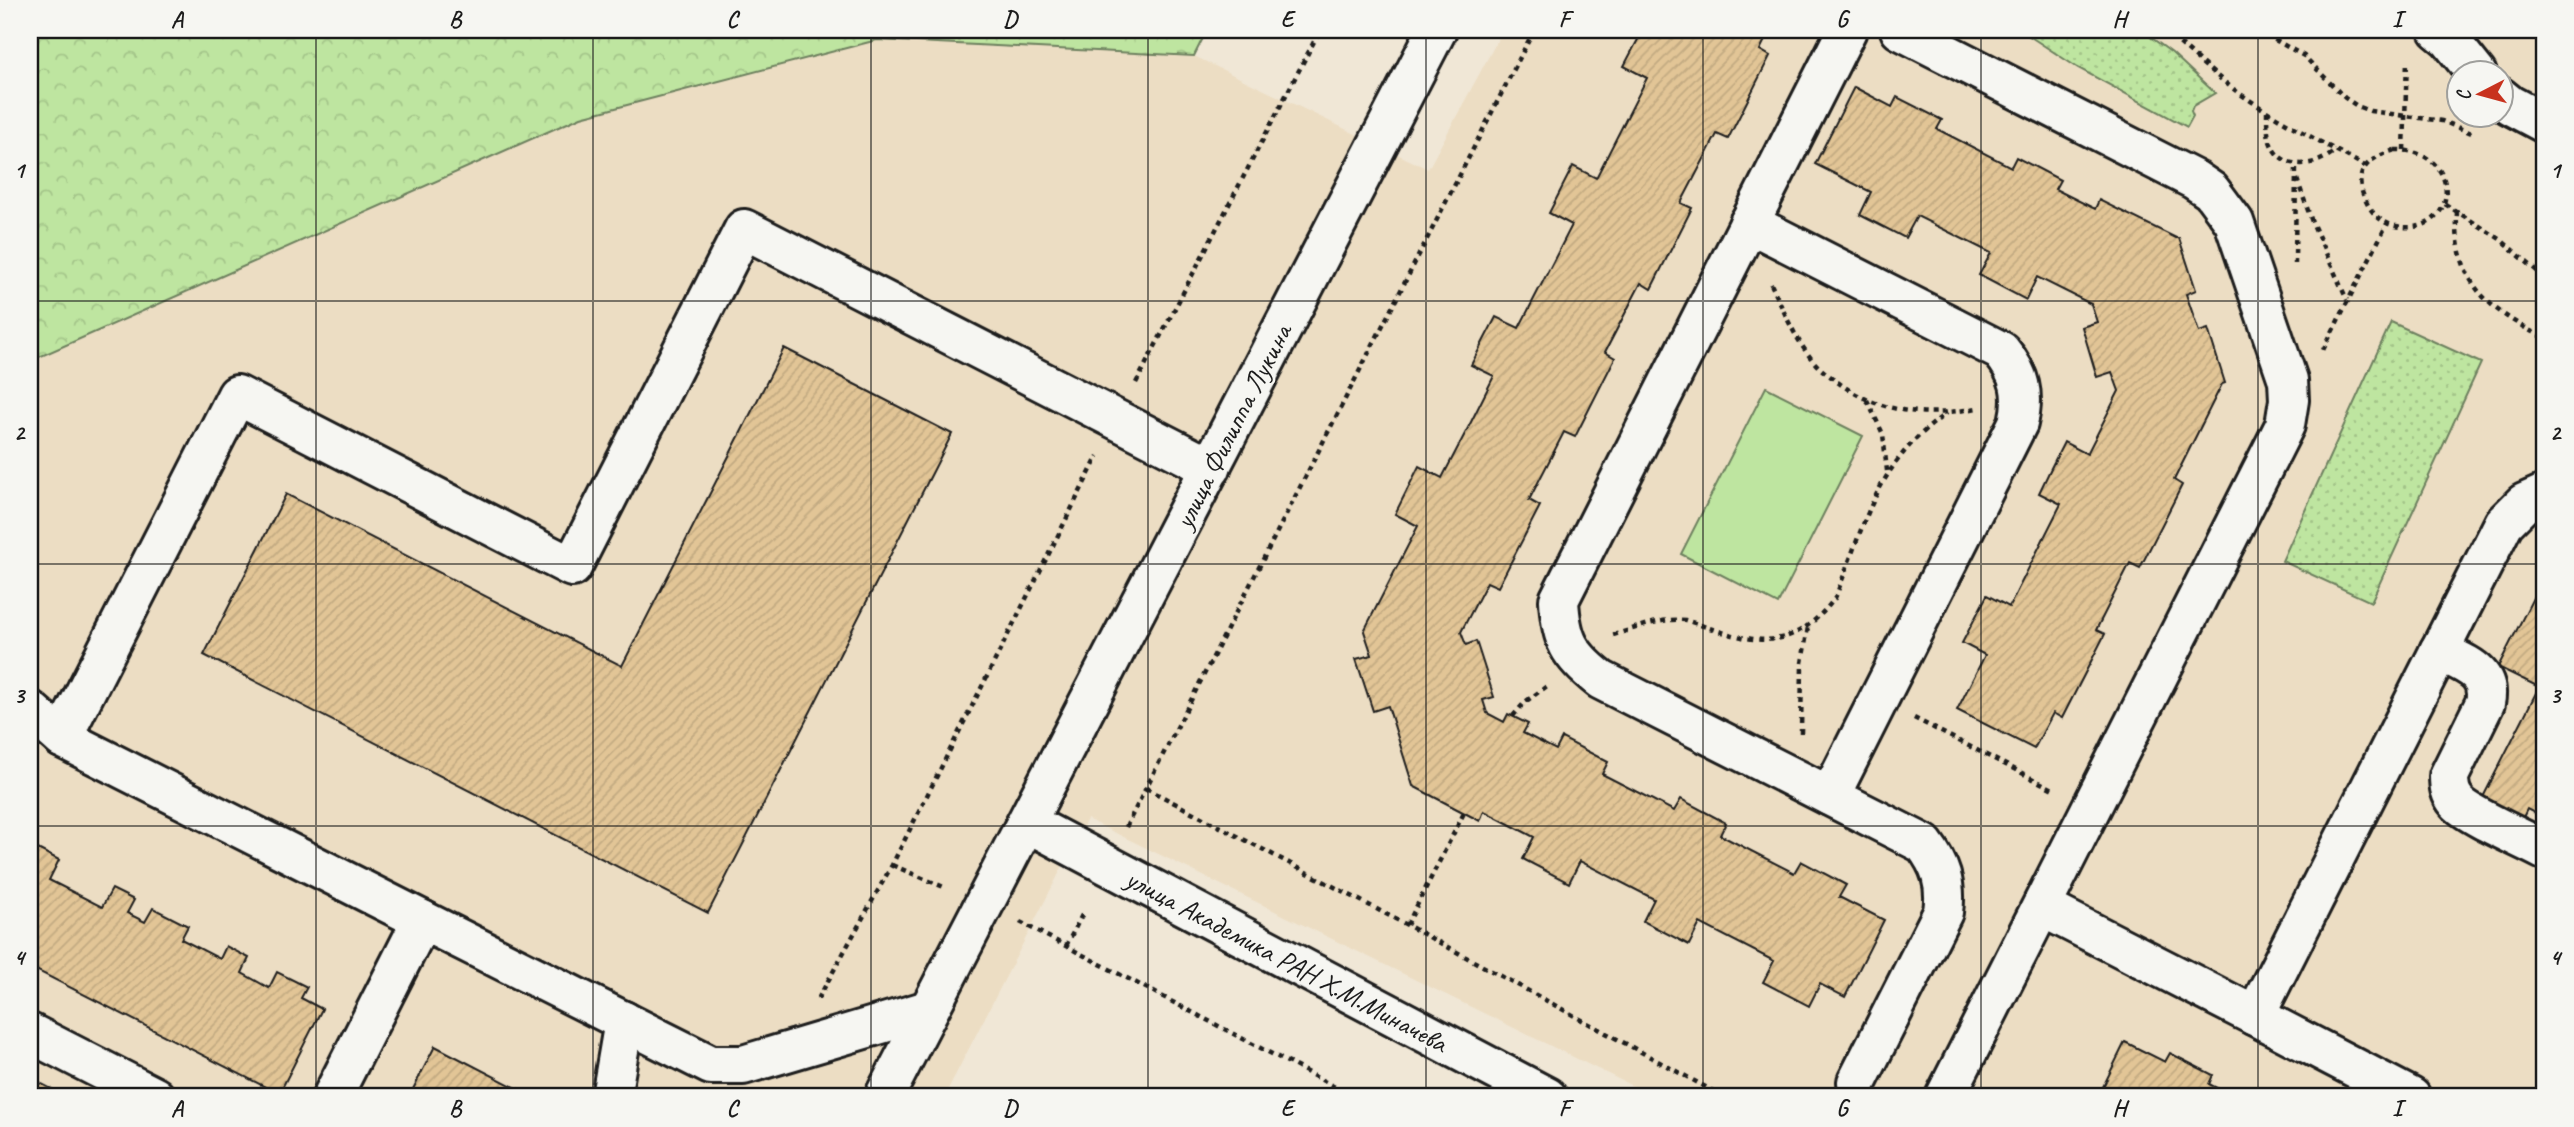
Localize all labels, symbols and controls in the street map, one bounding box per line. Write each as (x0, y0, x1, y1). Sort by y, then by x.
text: A (171, 5, 185, 34)
text: B (449, 5, 463, 34)
text: C (727, 5, 741, 34)
text: D (1003, 5, 1019, 34)
text: E (1281, 5, 1297, 34)
text: F (1559, 5, 1575, 34)
text: G (1836, 5, 1851, 34)
text: H (2112, 5, 2130, 34)
text: I (2392, 5, 2407, 34)
north arrow (2444, 60, 2514, 130)
text: С (2451, 87, 2477, 102)
text: 1 (14, 156, 27, 185)
text: 1 (2550, 156, 2563, 185)
street label: улица Филиппа Лукина (1165, 316, 1300, 536)
text: 2 (14, 418, 27, 447)
text: 2 (2550, 418, 2563, 447)
text: 3 (14, 681, 27, 710)
text: 3 (2550, 681, 2563, 710)
street label: улица Академика РАН Х.М.Миначева (1118, 860, 1455, 1061)
text: 4 (14, 943, 27, 972)
text: 4 (2550, 943, 2563, 972)
text: A (171, 1094, 185, 1123)
text: B (449, 1094, 463, 1123)
text: C (727, 1094, 741, 1123)
text: D (1003, 1094, 1019, 1123)
text: E (1281, 1094, 1297, 1123)
text: F (1559, 1094, 1575, 1123)
text: G (1836, 1094, 1851, 1123)
text: H (2112, 1094, 2130, 1123)
text: I (2392, 1094, 2407, 1123)

